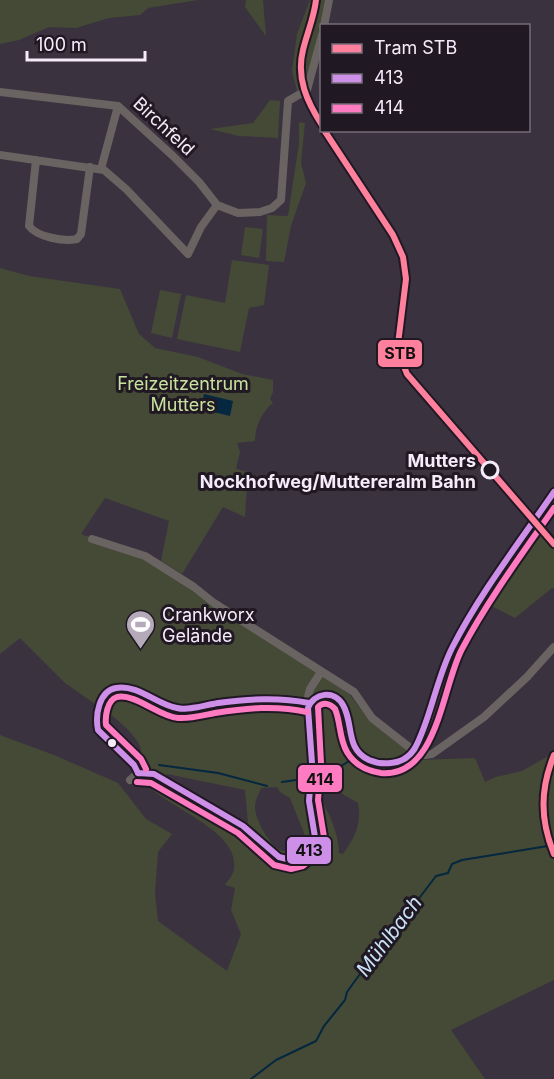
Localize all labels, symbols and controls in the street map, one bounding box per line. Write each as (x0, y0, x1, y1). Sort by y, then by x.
scale bar (27, 24, 146, 62)
legend (320, 24, 530, 132)
text: 100 m (36, 34, 87, 55)
text: Tram STB (374, 37, 457, 58)
text: 413 (374, 67, 404, 88)
street label: Birchfeld (129, 93, 199, 159)
text: 414 (374, 97, 404, 118)
line badge: STB (377, 339, 423, 368)
text: STB (384, 343, 416, 363)
park label: Freizeitzentrum Mutters (117, 373, 249, 415)
place label: Mutters Nockhofweg/Muttereralm Bahn (200, 450, 476, 492)
marker: Mutters Nockhofweg/Muttereralm Bahn (481, 461, 499, 479)
place label: Crankworx Gelände (162, 604, 255, 646)
sports icon: Crankworx Gelände (125, 608, 157, 650)
unlabelled marker (106, 737, 118, 749)
line badge: 414 (297, 764, 343, 793)
text: 414 (306, 769, 334, 789)
line badge: 413 (286, 836, 332, 865)
text: 413 (295, 840, 323, 860)
water label: Mühlbach (351, 891, 427, 981)

